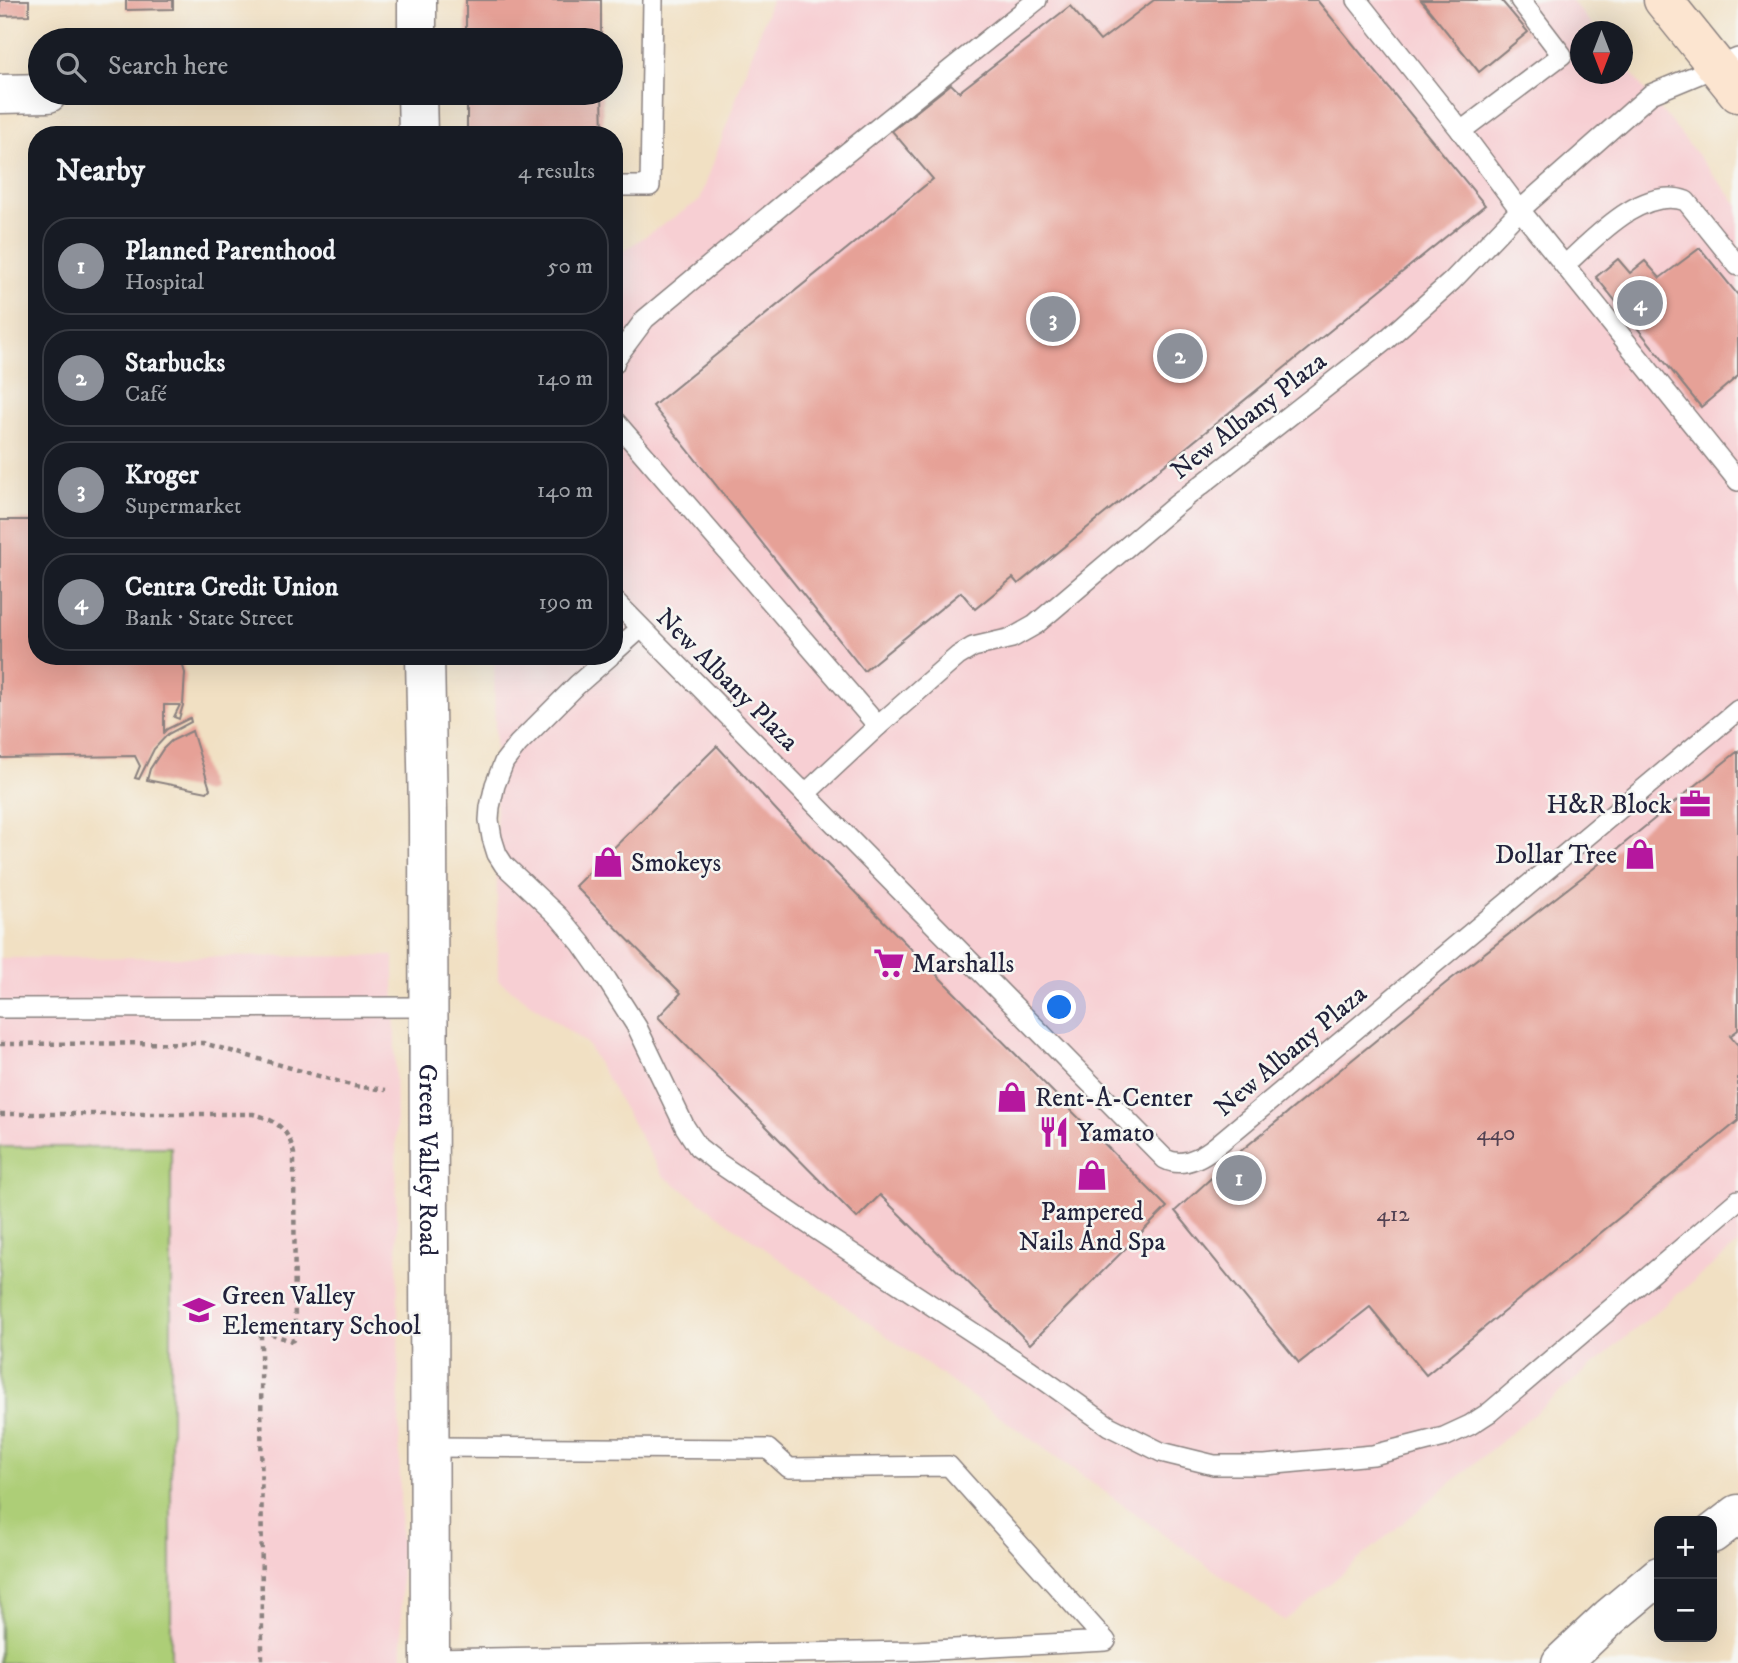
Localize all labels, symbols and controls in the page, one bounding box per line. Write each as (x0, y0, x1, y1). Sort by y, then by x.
north arrow (1570, 21, 1633, 84)
search box (28, 28, 623, 105)
icon: search (52, 48, 90, 86)
text: Search here (108, 50, 228, 83)
text: Nearby (56, 153, 145, 190)
text: 4 results (518, 157, 595, 186)
text: Planned Parenthood (125, 235, 335, 268)
text: 1 (77, 252, 85, 281)
text: 50 m (547, 252, 593, 281)
text: Hospital (125, 268, 204, 297)
pin: 4 (1617, 277, 1663, 329)
pin: 3 (1030, 293, 1076, 345)
pin: 2 (1157, 330, 1203, 382)
street label: New Albany Plaza (1164, 345, 1333, 487)
text: Starbucks (125, 347, 225, 380)
text: 2 (75, 364, 87, 393)
text: 140 m (537, 364, 593, 393)
text: Café (125, 380, 167, 409)
text: Kroger (125, 459, 199, 492)
text: 3 (77, 476, 85, 505)
text: 140 m (537, 476, 593, 505)
text: Supermarket (125, 492, 241, 521)
text: Centra Credit Union (125, 571, 338, 604)
text: 4 (74, 588, 88, 617)
text: 190 m (539, 588, 593, 617)
street label: New Albany Plaza (649, 602, 805, 758)
text: Bank · State Street (125, 604, 294, 633)
office icon: H&R Block (1678, 787, 1712, 821)
place label: H&R Block (1547, 789, 1672, 822)
shop icon: Dollar Tree (1623, 837, 1657, 871)
place label: Dollar Tree (1495, 839, 1617, 872)
shop icon: Smokeys (591, 845, 625, 879)
place label: Smokeys (631, 847, 721, 880)
supermarket icon: Marshalls (872, 946, 906, 980)
place label: Marshalls (912, 948, 1014, 981)
street label: New Albany Plaza (1208, 978, 1374, 1124)
your location (1042, 990, 1076, 1024)
street label: Green Valley Road (411, 1064, 444, 1256)
shop icon: Rent-A-Center (995, 1080, 1029, 1114)
place label: Rent-A-Center (1035, 1082, 1193, 1115)
restaurant icon: Yamato (1037, 1115, 1071, 1149)
place label: Yamato (1077, 1117, 1154, 1150)
house number: 440 (1477, 1119, 1515, 1148)
pin: 1 (1216, 1152, 1262, 1204)
shop icon: Pampered Nails And Spa (1075, 1158, 1109, 1192)
place label: Pampered Nails And Spa (1019, 1196, 1165, 1259)
house number: 412 (1377, 1200, 1410, 1229)
place label: Green Valley Elementary School (222, 1280, 421, 1343)
school or university icon: Green Valley Elementary School (182, 1293, 216, 1327)
map controls (1654, 1516, 1717, 1642)
button: + (1654, 1516, 1717, 1579)
button: − (1654, 1579, 1717, 1642)

